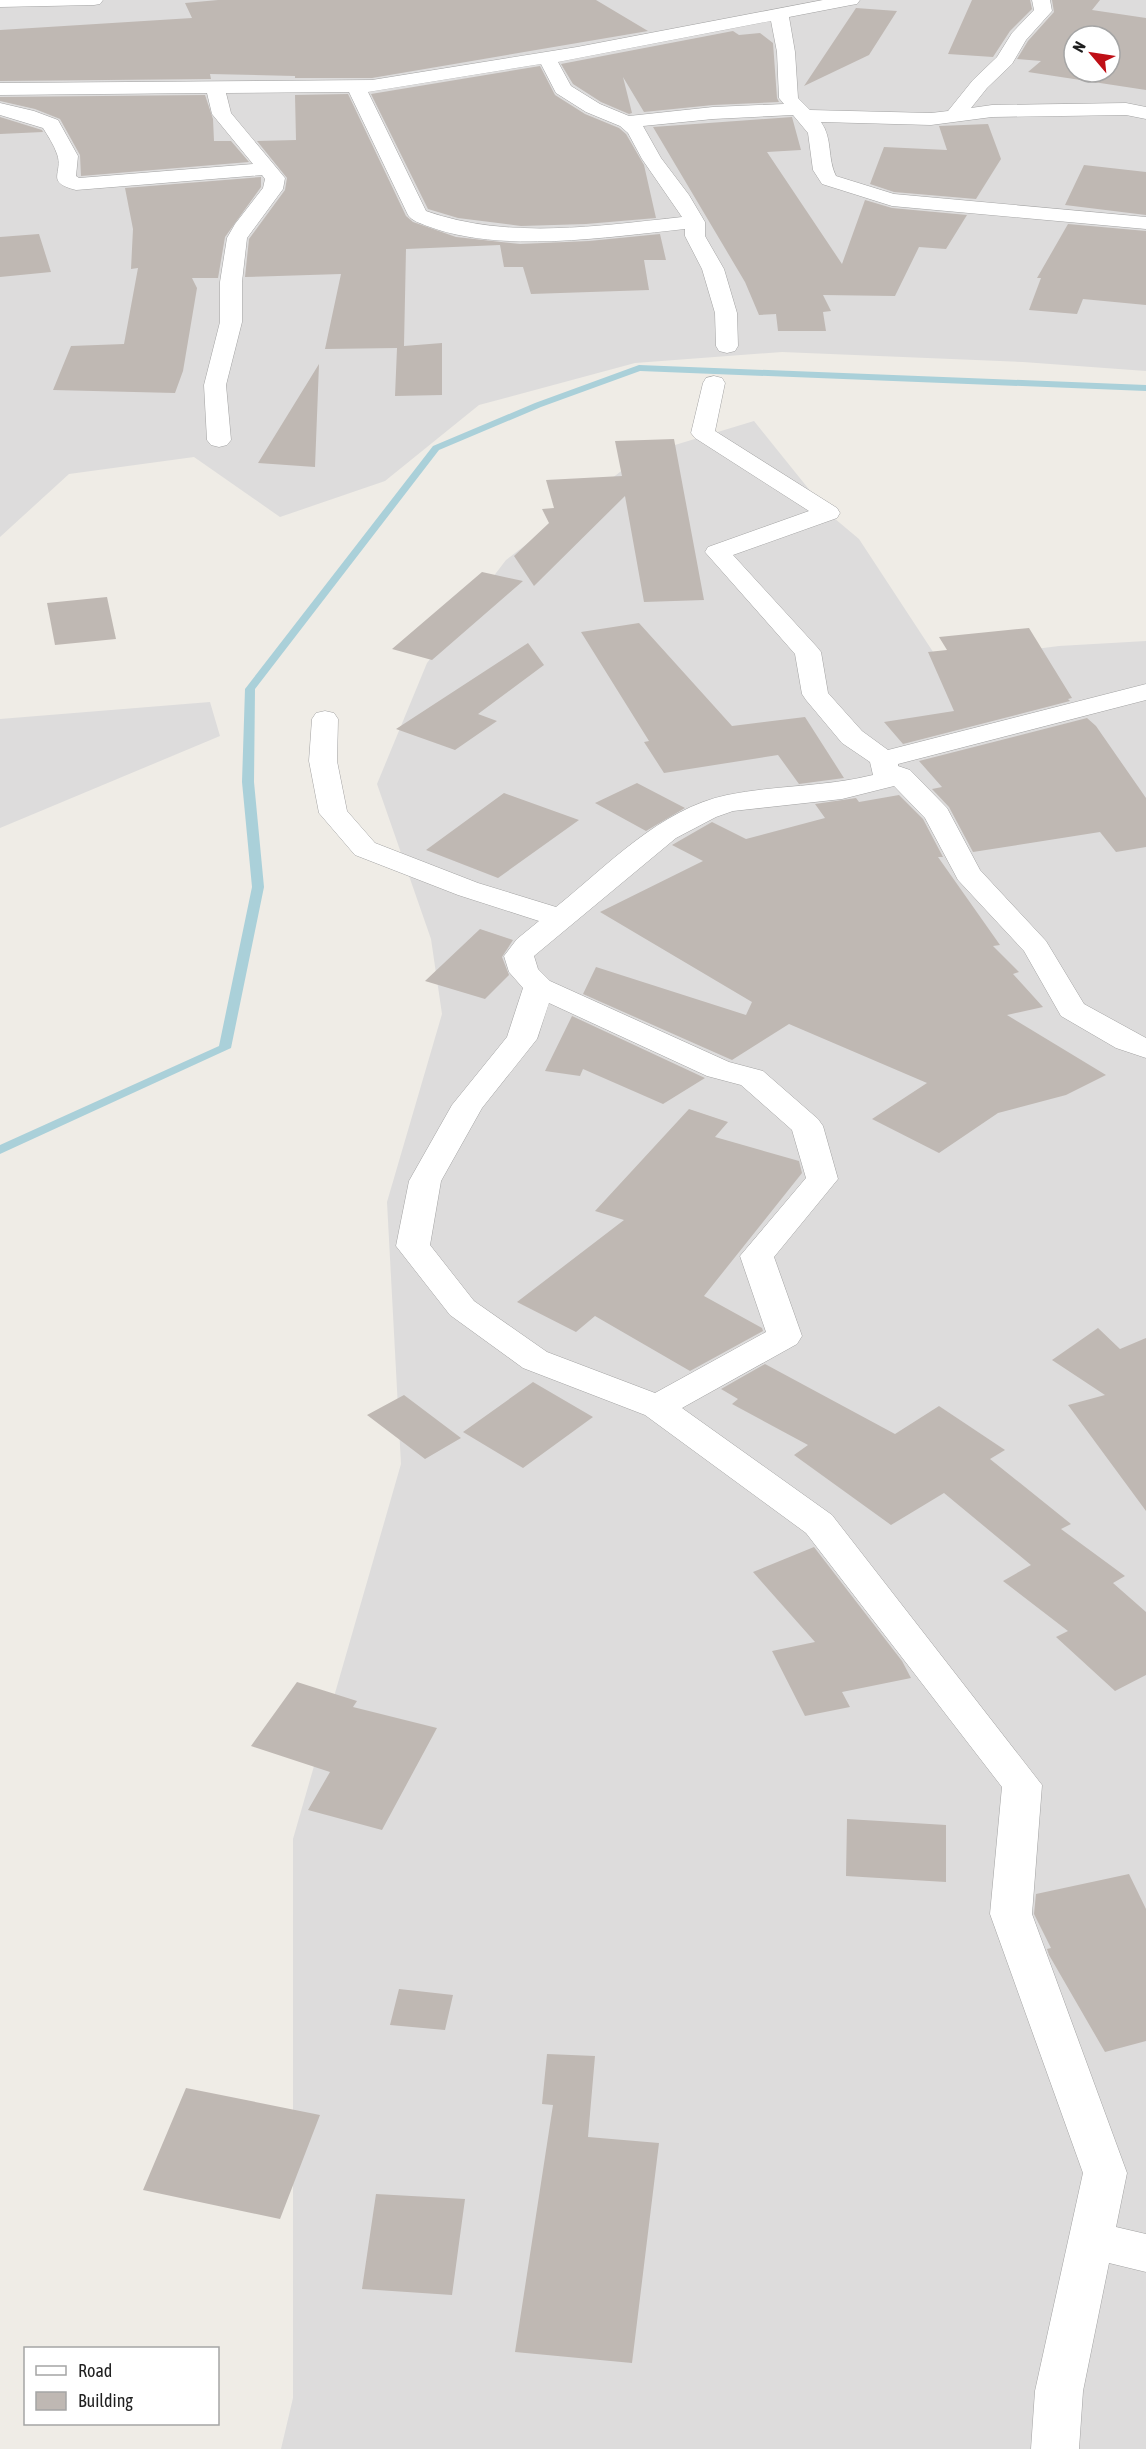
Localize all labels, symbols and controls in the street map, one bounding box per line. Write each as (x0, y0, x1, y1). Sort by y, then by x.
north arrow (1062, 24, 1122, 84)
text: N (1069, 38, 1089, 55)
legend (24, 2347, 219, 2425)
text: Road (78, 2360, 112, 2381)
text: Building (78, 2390, 133, 2411)

